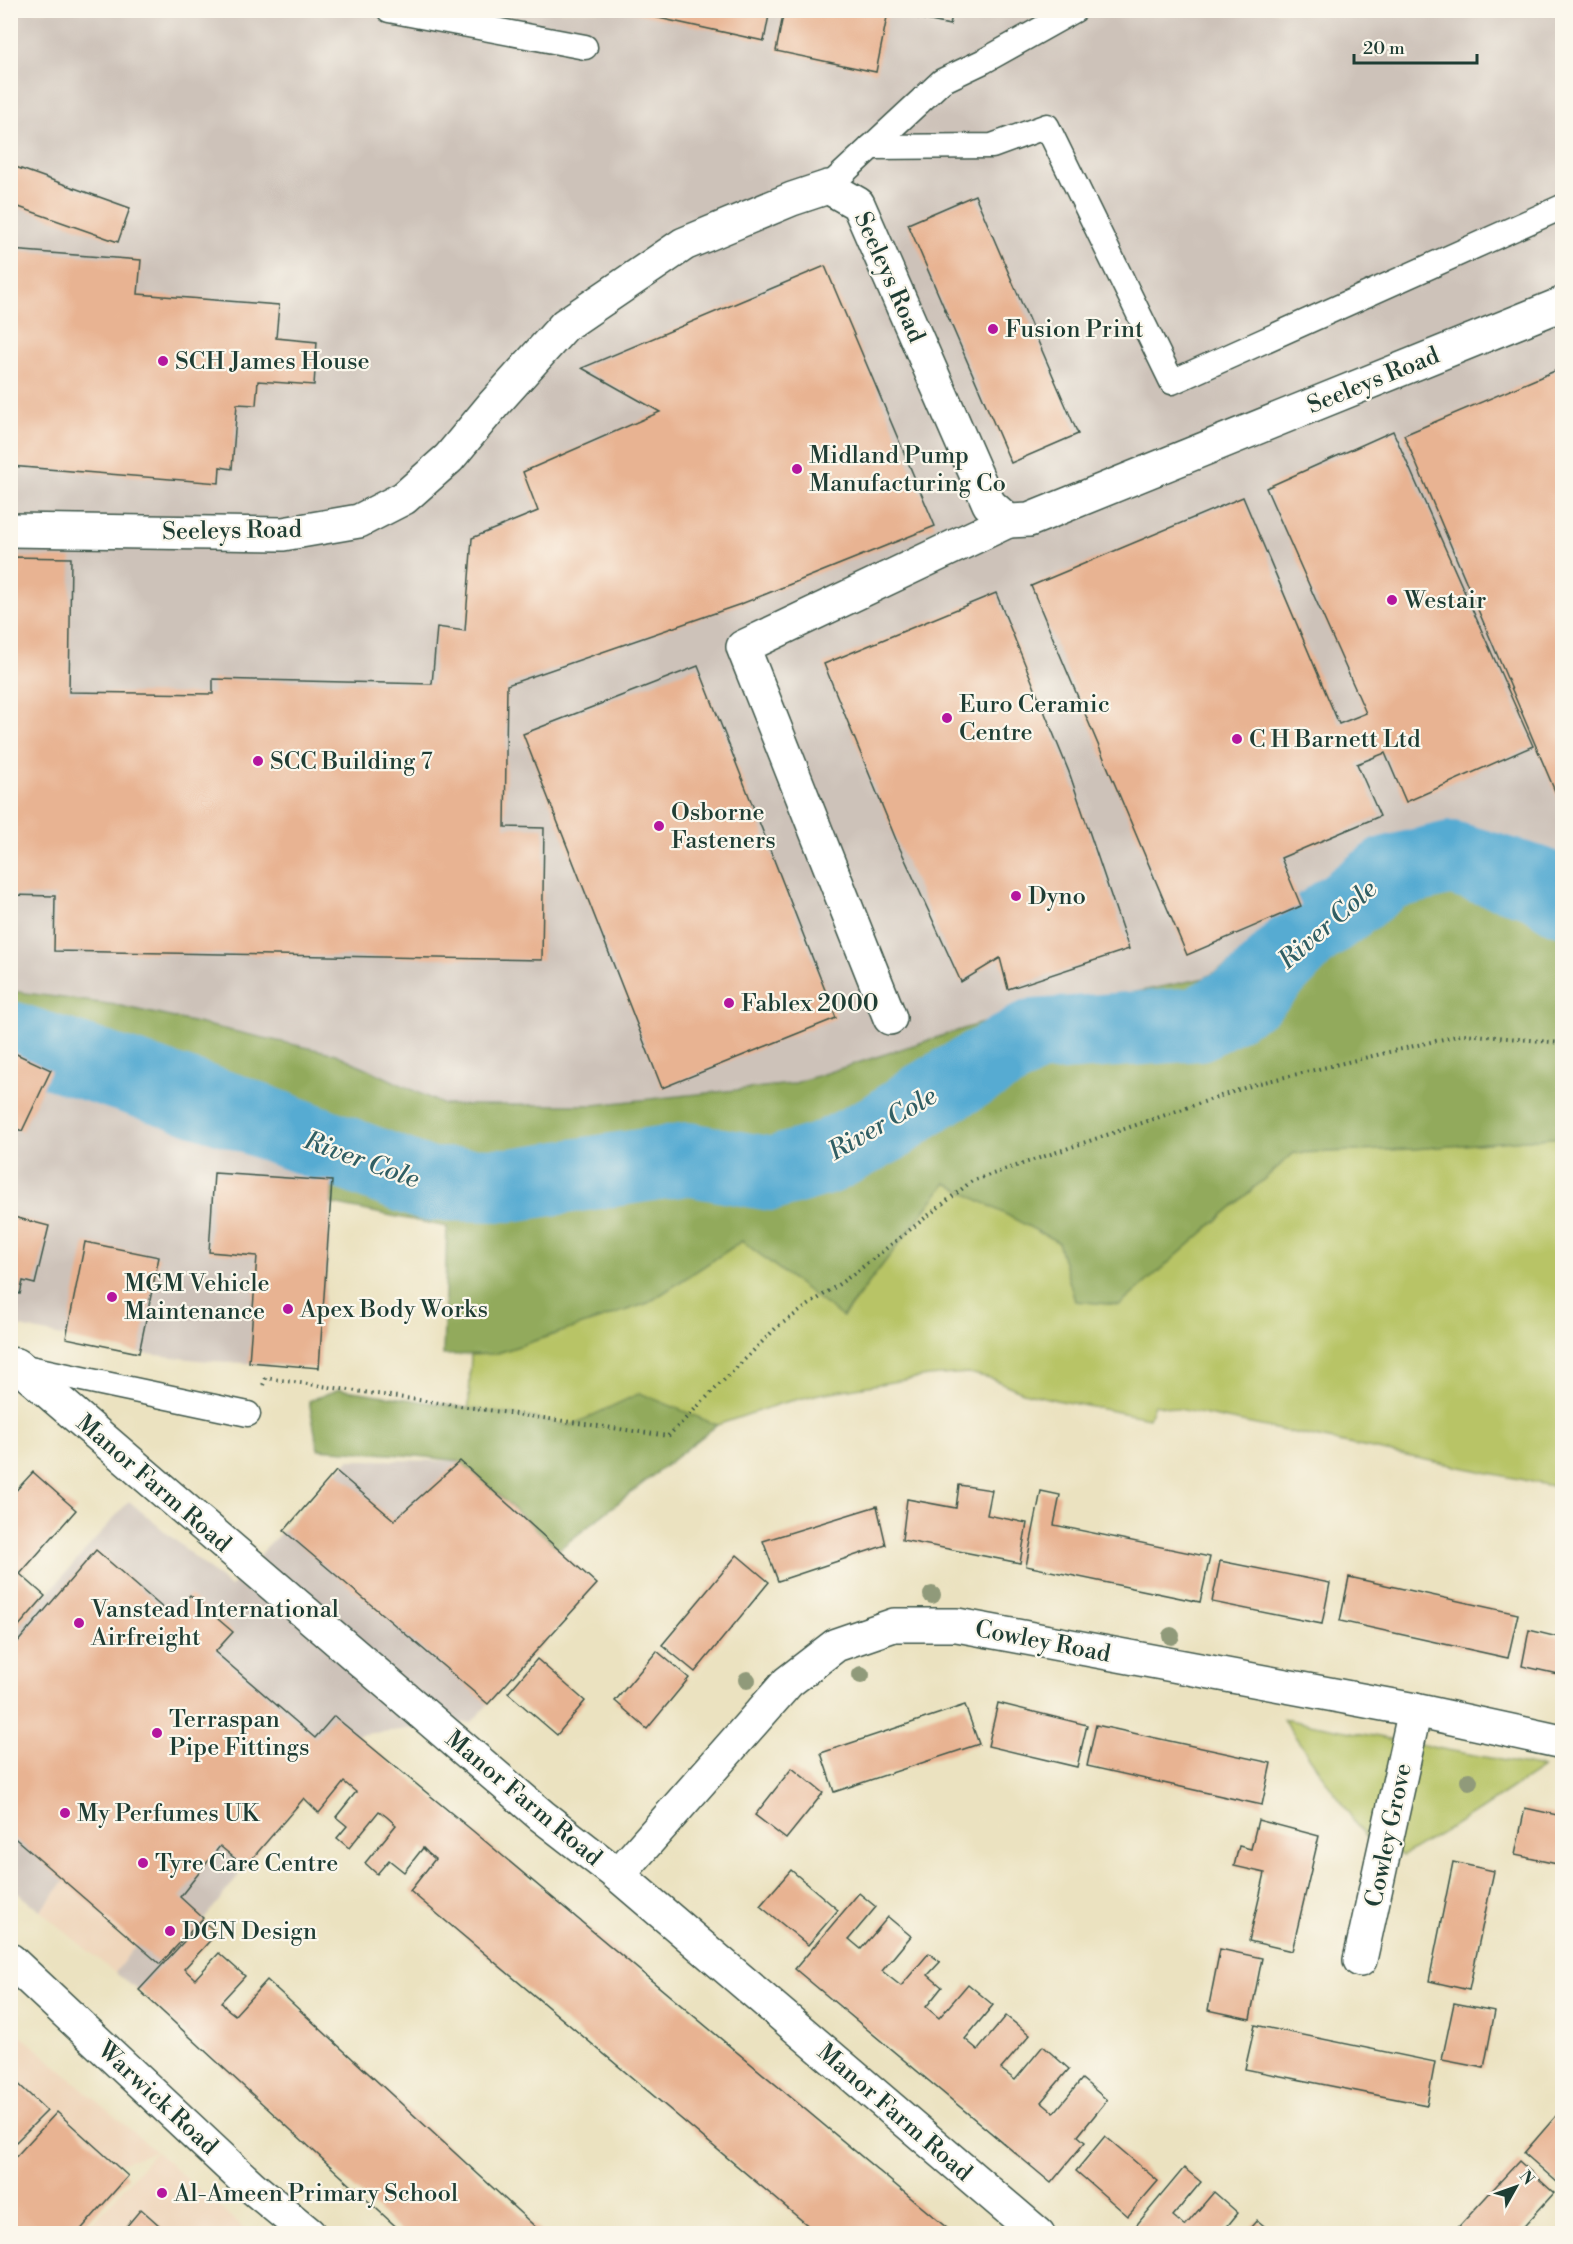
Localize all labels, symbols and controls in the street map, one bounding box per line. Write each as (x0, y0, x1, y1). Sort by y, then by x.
scale bar (1354, 27, 1477, 65)
text: 20 m (1363, 37, 1405, 60)
street label: Seeleys Road (847, 207, 931, 348)
place label: Fusion Print (1005, 315, 1144, 345)
marker: Fusion Print (986, 322, 1000, 336)
street label: Seeleys Road (1303, 341, 1444, 421)
place label: SCH James House (175, 347, 370, 377)
marker: SCH James House (156, 354, 170, 368)
place label: Midland Pump Manufacturing Co (809, 441, 1006, 499)
marker: Midland Pump Manufacturing Co (790, 462, 804, 476)
street label: Seeleys Road (162, 515, 303, 547)
place label: Westair (1403, 586, 1486, 616)
marker: Westair (1385, 593, 1399, 607)
place label: Euro Ceramic Centre (959, 690, 1110, 748)
marker: Euro Ceramic Centre (940, 711, 954, 725)
place label: C H Barnett Ltd (1249, 725, 1421, 755)
marker: C H Barnett Ltd (1230, 732, 1244, 746)
place label: SCC Building 7 (270, 747, 433, 777)
marker: SCC Building 7 (251, 754, 265, 768)
place label: Osborne Fasteners (671, 798, 776, 856)
marker: Osborne Fasteners (652, 819, 666, 833)
water label: River Cole (1271, 873, 1383, 977)
place label: Dyno (1028, 882, 1086, 912)
marker: Dyno (1009, 889, 1023, 903)
place label: Fablex 2000 (741, 989, 879, 1019)
marker: Fablex 2000 (722, 996, 736, 1010)
water label: River Cole (822, 1080, 943, 1168)
water label: River Cole (299, 1124, 424, 1196)
place label: MGM Vehicle Maintenance (124, 1269, 270, 1327)
marker: MGM Vehicle Maintenance (105, 1290, 119, 1304)
place label: Apex Body Works (299, 1295, 488, 1325)
marker: Apex Body Works (281, 1302, 295, 1316)
street label: Manor Farm Road (70, 1408, 237, 1559)
place label: Vanstead International Airfreight (90, 1595, 339, 1653)
street label: Cowley Road (972, 1614, 1113, 1670)
marker: Vanstead International Airfreight (72, 1616, 86, 1630)
place label: Terraspan Pipe Fittings (169, 1705, 310, 1763)
street label: Manor Farm Road (439, 1724, 608, 1873)
marker: Terraspan Pipe Fittings (150, 1726, 164, 1740)
street label: Cowley Grove (1359, 1761, 1419, 1910)
place label: My Perfumes UK (77, 1799, 260, 1829)
marker: My Perfumes UK (58, 1806, 72, 1820)
place label: Tyre Care Centre (155, 1849, 338, 1879)
marker: Tyre Care Centre (136, 1856, 150, 1870)
place label: DGN Design (182, 1917, 317, 1947)
marker: DGN Design (163, 1924, 177, 1938)
street label: Warwick Road (90, 2035, 224, 2162)
street label: Manor Farm Road (811, 2037, 978, 2188)
north arrow (1486, 2157, 1546, 2217)
text: N (1515, 2167, 1539, 2190)
place label: Al-Ameen Primary School (173, 2179, 458, 2209)
marker: Al-Ameen Primary School (155, 2186, 169, 2200)

